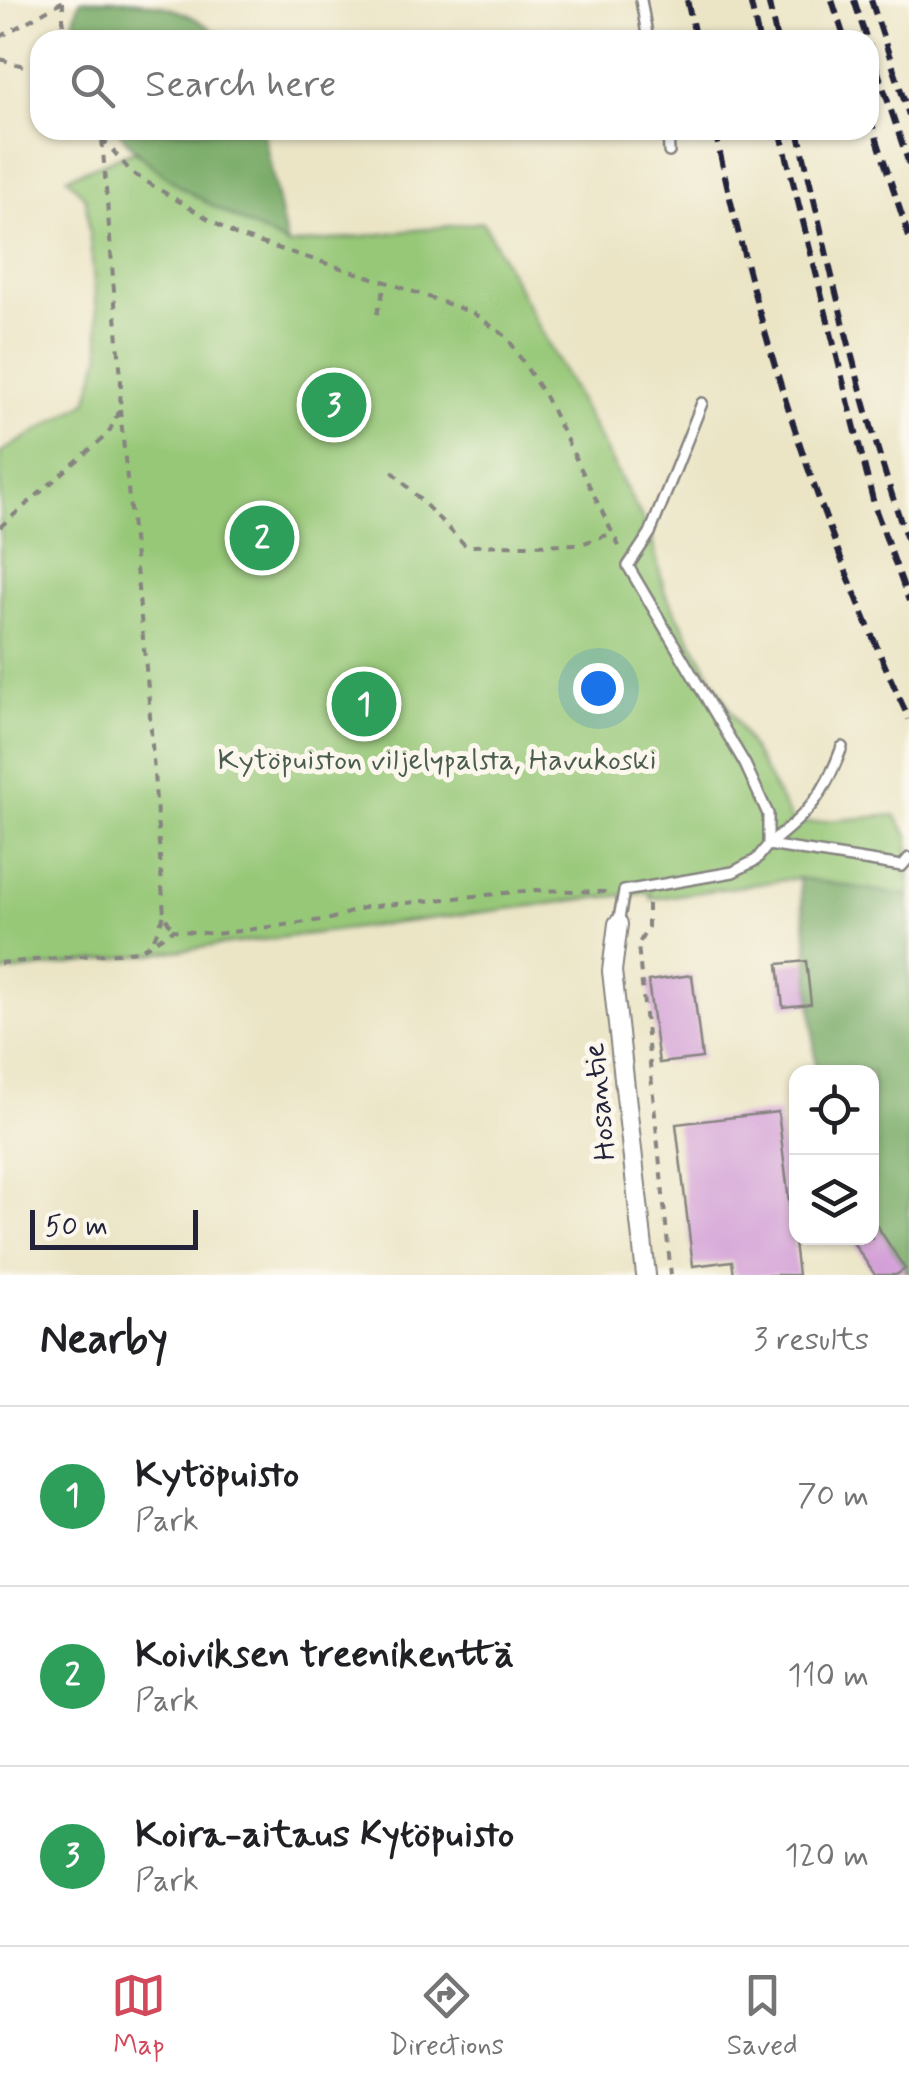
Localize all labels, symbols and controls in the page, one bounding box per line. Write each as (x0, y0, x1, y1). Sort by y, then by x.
search box (30, 30, 879, 140)
icon: search (65, 58, 120, 113)
text: Search here (145, 61, 336, 110)
pin: 3 (302, 368, 366, 442)
pin: 2 (230, 500, 294, 576)
your location (573, 663, 624, 714)
pin: 1 (332, 666, 396, 742)
park label: Kytöpuiston viljelypalsta, Havukoski (217, 741, 657, 780)
street label: Hosantie (575, 1041, 626, 1162)
map controls (789, 1065, 879, 1245)
button: locate (789, 1065, 879, 1155)
button: layers (789, 1155, 879, 1245)
scale bar (30, 1205, 198, 1250)
text: 50 m (45, 1209, 108, 1246)
text: Nearby (40, 1313, 168, 1368)
text: 3 results (753, 1319, 869, 1361)
text: Kytöpuisto (135, 1451, 299, 1500)
text: 1 (65, 1475, 80, 1517)
text: 70 m (797, 1475, 869, 1517)
text: Park (135, 1500, 199, 1542)
text: Koiviksen treenikenttä (135, 1631, 514, 1680)
text: 2 (65, 1655, 80, 1697)
text: 110 m (788, 1655, 869, 1697)
text: Park (135, 1680, 199, 1722)
text: Koira-aitaus Kytöpuisto (135, 1811, 514, 1860)
text: 3 (65, 1835, 80, 1877)
text: 120 m (784, 1835, 869, 1877)
text: Park (135, 1860, 199, 1902)
tab: Map (111, 1968, 166, 2065)
tab: Directions (389, 1968, 504, 2065)
tab: Saved (727, 1968, 798, 2065)

